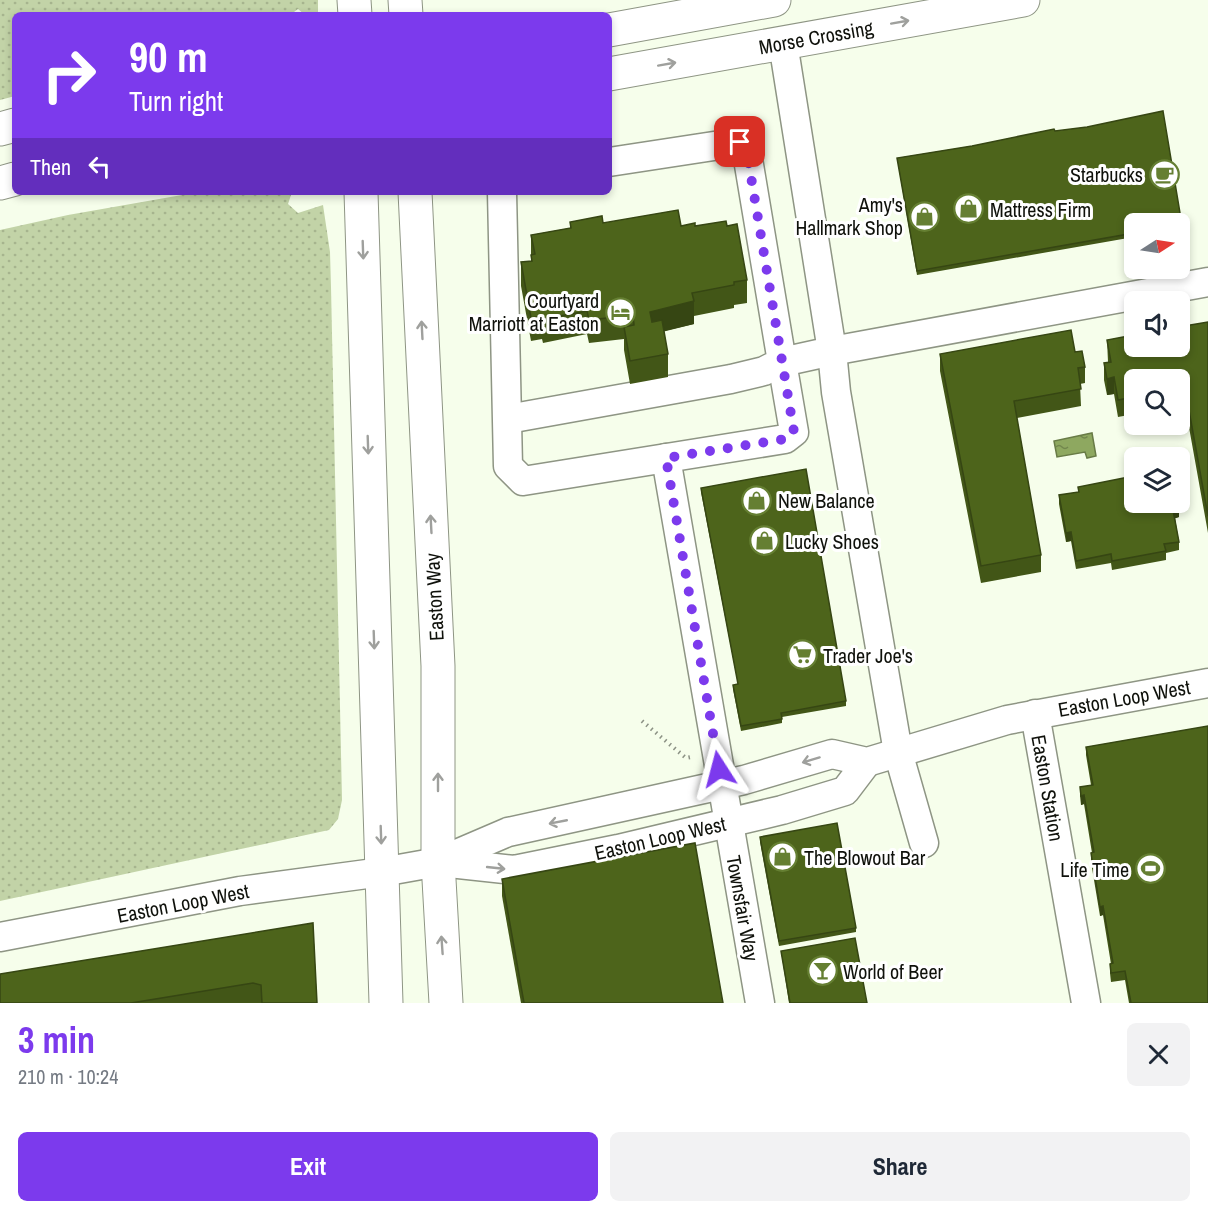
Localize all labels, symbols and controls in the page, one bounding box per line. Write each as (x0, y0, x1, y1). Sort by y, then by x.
street label: Morse Crossing (757, 14, 875, 60)
one-way arrow (889, 16, 909, 27)
text: 90 m (129, 29, 208, 85)
icon: right (30, 36, 108, 114)
one-way arrow (656, 58, 676, 69)
text: Turn right (129, 83, 223, 119)
pin (714, 116, 765, 167)
icon: arrive (723, 125, 756, 158)
icon: left (83, 150, 116, 183)
text: Then (30, 152, 71, 182)
cafe icon: Starbucks (1148, 158, 1180, 190)
place label: Starbucks (1070, 161, 1143, 188)
place label: Amy's Hallmark Shop (795, 191, 903, 241)
shop icon: Mattress Firm (953, 193, 985, 225)
place label: Mattress Firm (990, 196, 1091, 223)
shop icon: Amy's Hallmark Shop (908, 200, 940, 232)
north arrow (1124, 213, 1190, 279)
map controls (1124, 213, 1190, 513)
one-way arrow (357, 240, 368, 260)
place label: Courtyard Marriott at Easton (469, 287, 599, 337)
button: sound (1124, 291, 1190, 357)
hotel icon: Courtyard Marriott at Easton (604, 296, 636, 328)
one-way arrow (416, 320, 427, 340)
button: search (1124, 369, 1190, 435)
one-way arrow (363, 435, 374, 455)
button: layers (1124, 447, 1190, 513)
shop icon: New Balance (741, 484, 773, 516)
place label: New Balance (778, 487, 875, 514)
one-way arrow (425, 515, 436, 535)
shop icon: Lucky Shoes (748, 525, 780, 557)
place label: Lucky Shoes (785, 528, 879, 555)
street label: Easton Way (418, 552, 450, 642)
one-way arrow (369, 630, 380, 650)
supermarket icon: Trader Joe's (786, 639, 818, 671)
place label: Trader Joe's (823, 642, 913, 669)
street label: Easton Loop West (1056, 673, 1193, 723)
street label: Easton Station (1025, 733, 1071, 843)
position arrow (687, 737, 751, 801)
one-way arrow (802, 755, 821, 766)
one-way arrow (432, 773, 444, 793)
street label: Easton Loop West (592, 810, 729, 866)
one-way arrow (549, 817, 568, 828)
one-way arrow (375, 825, 386, 845)
shop icon: The Blowout Bar (767, 841, 799, 873)
place label: The Blowout Bar (804, 844, 926, 871)
street label: Townsfair Way (720, 853, 766, 964)
sports icon: Life Time (1134, 853, 1166, 885)
place label: Life Time (1060, 856, 1129, 883)
one-way arrow (486, 863, 506, 874)
street label: Easton Loop West (115, 877, 252, 929)
one-way arrow (436, 935, 447, 955)
bar icon: World of Beer (806, 955, 838, 987)
place label: World of Beer (843, 958, 944, 985)
text: 3 min (18, 1016, 95, 1064)
button: close (1127, 1023, 1190, 1086)
text: 210 m · 10:24 (18, 1063, 118, 1090)
button: Exit (18, 1132, 598, 1201)
button: Share (610, 1132, 1190, 1201)

